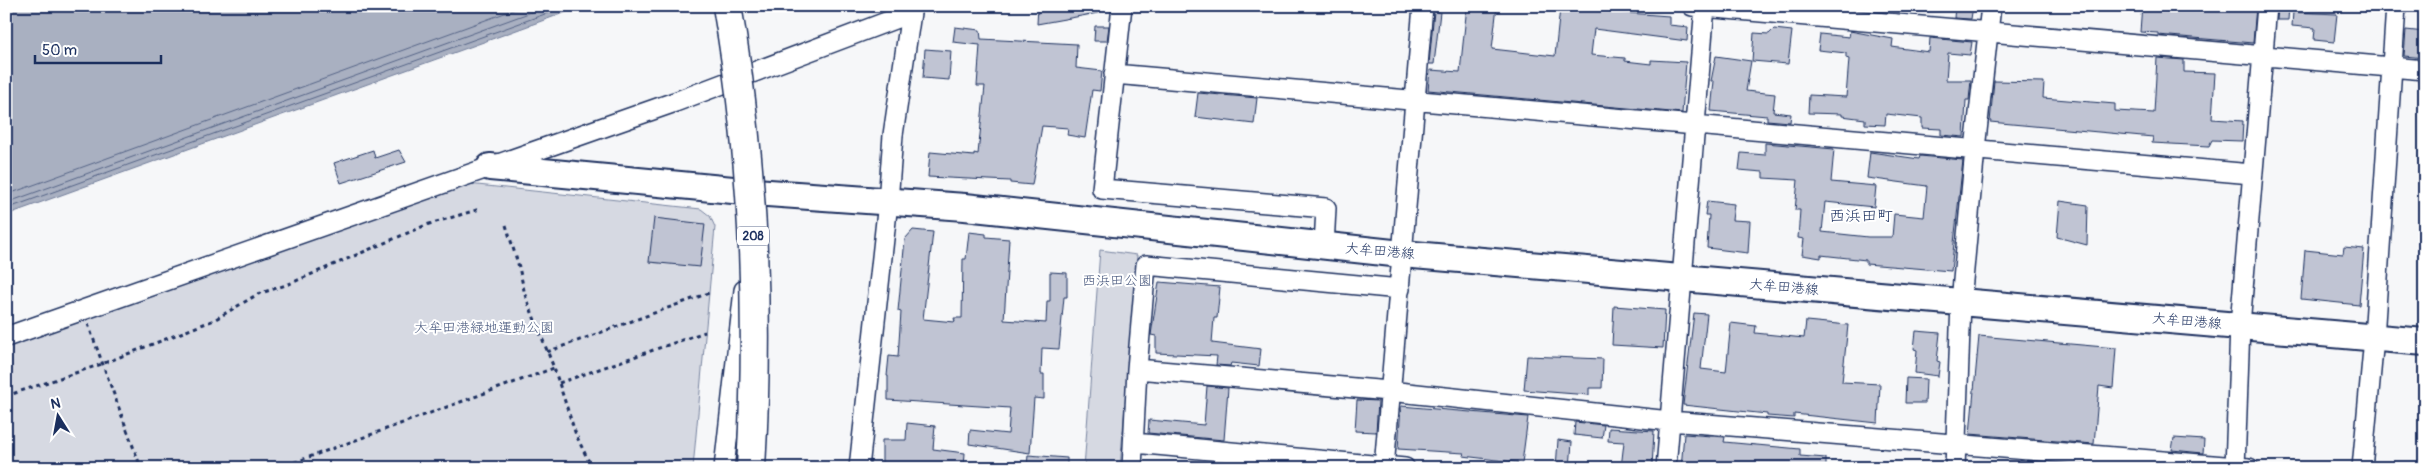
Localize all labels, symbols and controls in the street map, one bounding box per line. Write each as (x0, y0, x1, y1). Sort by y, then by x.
scale bar (35, 32, 161, 64)
text: 50 m (42, 41, 77, 60)
district label: 西浜田町 (1829, 206, 1893, 226)
road number: 208 (737, 227, 769, 246)
street label: 大牟田港線 (1344, 239, 1416, 263)
park label: 西浜田公園 (1082, 272, 1152, 289)
street label: 大牟田港線 (1748, 275, 1820, 299)
street label: 大牟田港線 (2151, 309, 2223, 333)
park label: 大牟田港緑地運動公園 (414, 319, 554, 336)
north arrow (32, 392, 82, 442)
text: N (49, 394, 62, 413)

